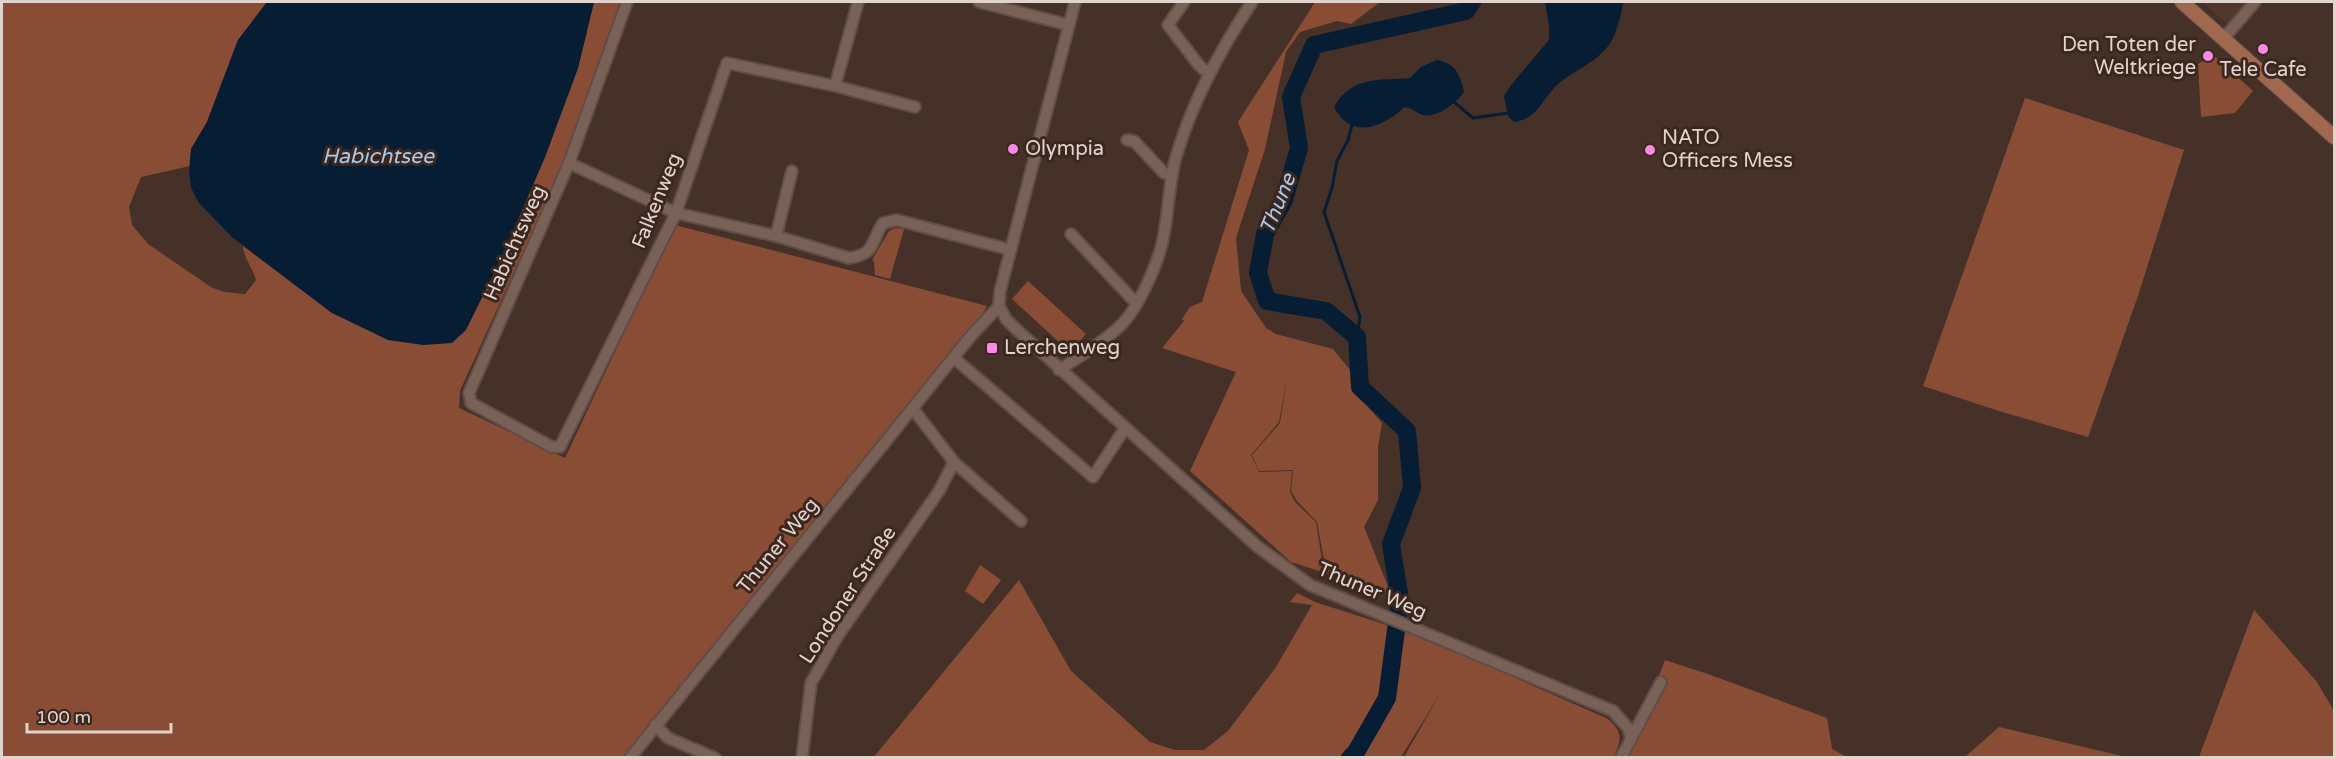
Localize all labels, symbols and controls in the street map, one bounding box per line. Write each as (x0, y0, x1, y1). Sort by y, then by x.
place label: Den Toten der Weltkriege (2062, 33, 2196, 80)
marker: Tele Cafe (2256, 42, 2270, 56)
marker: Den Toten der Weltkriege (2201, 49, 2215, 63)
place label: Tele Cafe (2220, 58, 2306, 82)
place label: NATO Officers Mess (1662, 126, 1793, 173)
place label: Olympia (1025, 137, 1104, 161)
marker: Olympia (1006, 142, 1020, 156)
marker: NATO Officers Mess (1643, 143, 1657, 157)
water label: Habichtsee (322, 144, 435, 169)
street label: Falkenweg (627, 150, 687, 252)
water label: Thune (1255, 169, 1302, 238)
street label: Habichtsweg (479, 182, 551, 304)
place label: Lerchenweg (1004, 336, 1120, 360)
marker: Lerchenweg (985, 341, 999, 355)
street label: Thuner Weg (732, 493, 824, 599)
street label: Londoner Straße (795, 522, 901, 668)
street label: Thuner Weg (1314, 557, 1430, 625)
scale bar (27, 696, 171, 734)
text: 100 m (36, 706, 91, 728)

